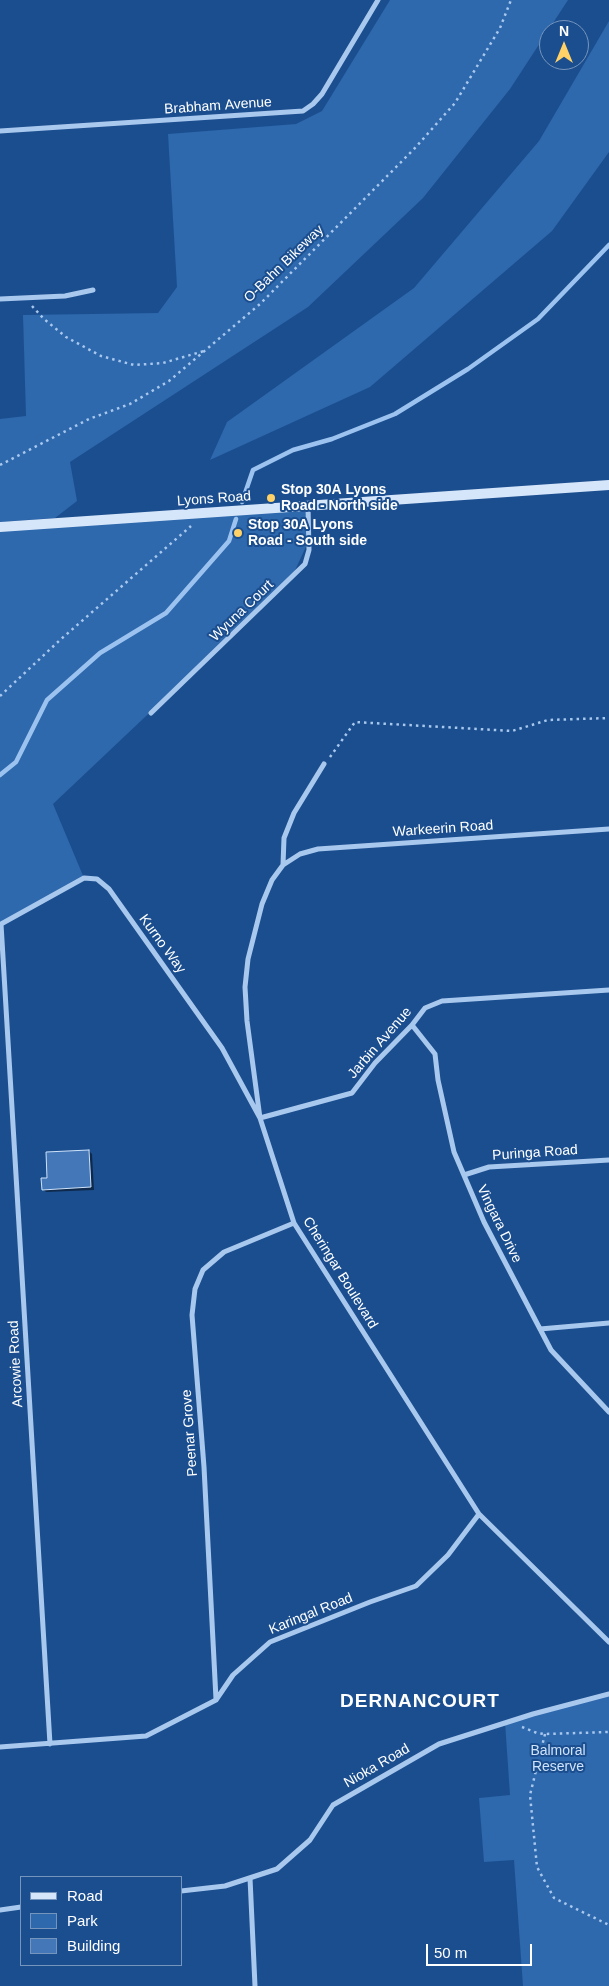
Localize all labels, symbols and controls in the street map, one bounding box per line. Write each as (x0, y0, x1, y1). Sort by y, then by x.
north arrow (539, 20, 589, 70)
text: N (559, 23, 569, 39)
street label: Brabham Avenue (164, 94, 272, 118)
street label: O-Bahn Bikeway (241, 222, 327, 306)
place label: Stop 30A Lyons Road - North side (281, 482, 398, 514)
street label: Lyons Road (176, 488, 252, 510)
marker: Stop 30A Lyons Road - North side (265, 492, 277, 504)
place label: Stop 30A Lyons Road - South side (248, 517, 367, 550)
marker: Stop 30A Lyons Road - South side (232, 527, 244, 539)
street label: Wyuna Court (207, 577, 277, 645)
street label: Warkeerin Road (392, 817, 494, 841)
street label: Kurno Way (135, 911, 189, 977)
street label: Jarbin Avenue (344, 1004, 416, 1082)
street label: Puringa Road (492, 1142, 578, 1164)
street label: Vingara Drive (473, 1182, 525, 1266)
street label: Cheringar Boulevard (299, 1214, 381, 1332)
street label: Arcowie Road (5, 1320, 27, 1408)
street label: Peenar Grove (179, 1389, 201, 1477)
street label: Karingal Road (267, 1590, 355, 1638)
district label: DERNANCOURT (339, 1691, 501, 1713)
street label: Nioka Road (341, 1740, 413, 1792)
park label: Balmoral Reserve (530, 1743, 586, 1775)
legend (20, 1876, 182, 1966)
text: Road (67, 1887, 103, 1904)
text: Park (67, 1912, 98, 1929)
scale bar (429, 1934, 535, 1966)
text: Building (67, 1937, 120, 1954)
text: 50 m (434, 1944, 467, 1961)

